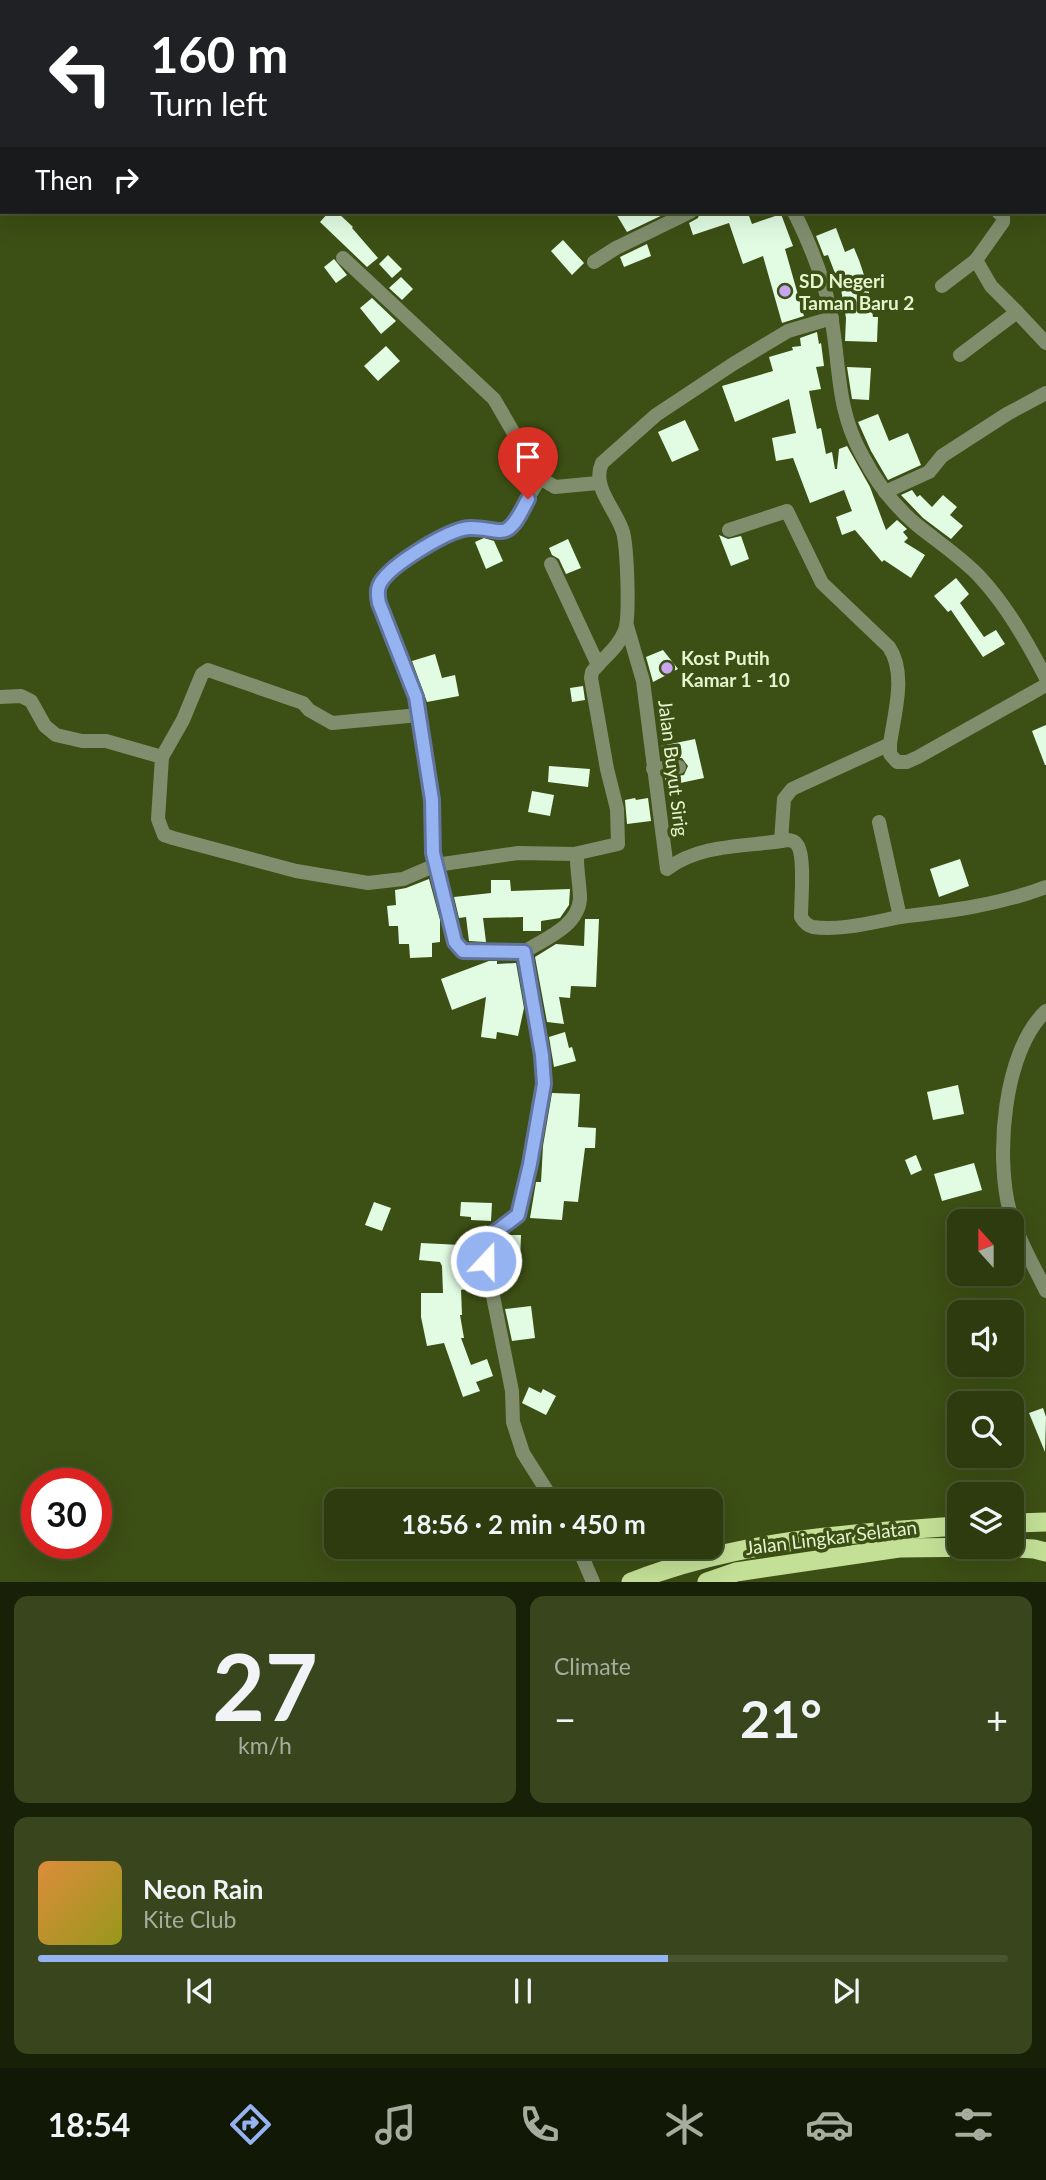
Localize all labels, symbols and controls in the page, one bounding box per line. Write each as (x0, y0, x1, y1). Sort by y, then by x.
text: 160 m (150, 25, 288, 83)
icon: left (35, 28, 126, 119)
text: Turn left (150, 84, 267, 123)
icon: right (107, 161, 145, 199)
text: Then (35, 164, 93, 196)
place label: SD Negeri Taman Baru 2 (799, 269, 914, 314)
marker: SD Negeri Taman Baru 2 (777, 283, 793, 299)
pin (498, 427, 558, 499)
icon: arrive (509, 438, 547, 476)
place label: Kost Putih Kamar 1 - 10 (681, 646, 790, 691)
marker: Kost Putih Kamar 1 - 10 (659, 660, 675, 676)
street label: Jalan Buyut Sirig (654, 698, 694, 838)
north arrow (947, 1209, 1024, 1286)
map controls (947, 1209, 1024, 1559)
position arrow (449, 1224, 523, 1298)
button: sound (947, 1300, 1024, 1377)
button: search (947, 1391, 1024, 1468)
speed limit sign: 30 (21, 1468, 112, 1559)
button: layers (947, 1482, 1024, 1559)
text: 18:56 · 2 min · 450 m (401, 1508, 646, 1540)
street label: Jalan Lingkar Selatan (744, 1515, 918, 1559)
text: 27 (212, 1631, 318, 1740)
text: Climate (554, 1652, 631, 1680)
text: 21° (740, 1687, 822, 1749)
text: − (554, 1696, 576, 1742)
text: + (986, 1696, 1008, 1742)
text: km/h (238, 1731, 292, 1759)
text: Neon Rain (143, 1873, 263, 1905)
text: Kite Club (143, 1905, 236, 1933)
icon: previous (181, 1972, 219, 2010)
icon: pause (504, 1972, 542, 2010)
icon: next (827, 1972, 865, 2010)
icon: directions (226, 2100, 275, 2149)
icon: music (371, 2100, 420, 2149)
icon: phone (515, 2100, 564, 2149)
icon: climate (660, 2100, 709, 2149)
icon: car (805, 2100, 854, 2149)
icon: filters (949, 2100, 998, 2149)
text: 18:54 (48, 2105, 130, 2144)

